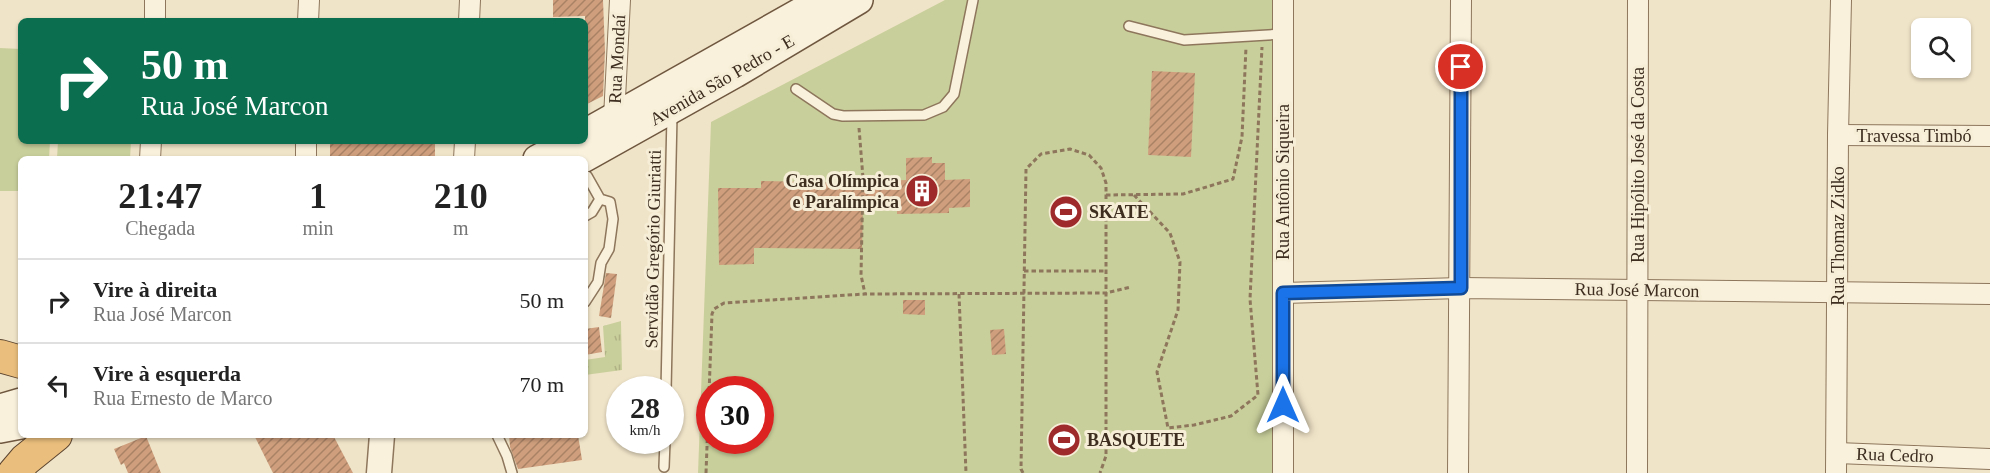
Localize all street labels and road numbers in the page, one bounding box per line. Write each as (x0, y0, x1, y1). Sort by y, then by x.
street label: Rua Mondaí (605, 14, 629, 104)
street label: Avenida São Pedro - E (646, 30, 798, 130)
street label: Rua Hipólito José da Costa (1628, 67, 1648, 263)
street label: Rua Antônio Siqueira (1273, 104, 1293, 260)
street label: Travessa Timbó (1857, 126, 1971, 146)
street label: Servidão Gregório Giuriatti (641, 149, 665, 349)
street label: Rua Thomaz Zidko (1828, 166, 1848, 306)
street label: Rua José Marcon (1574, 279, 1700, 301)
street label: Rua Cedro (1856, 444, 1934, 466)

